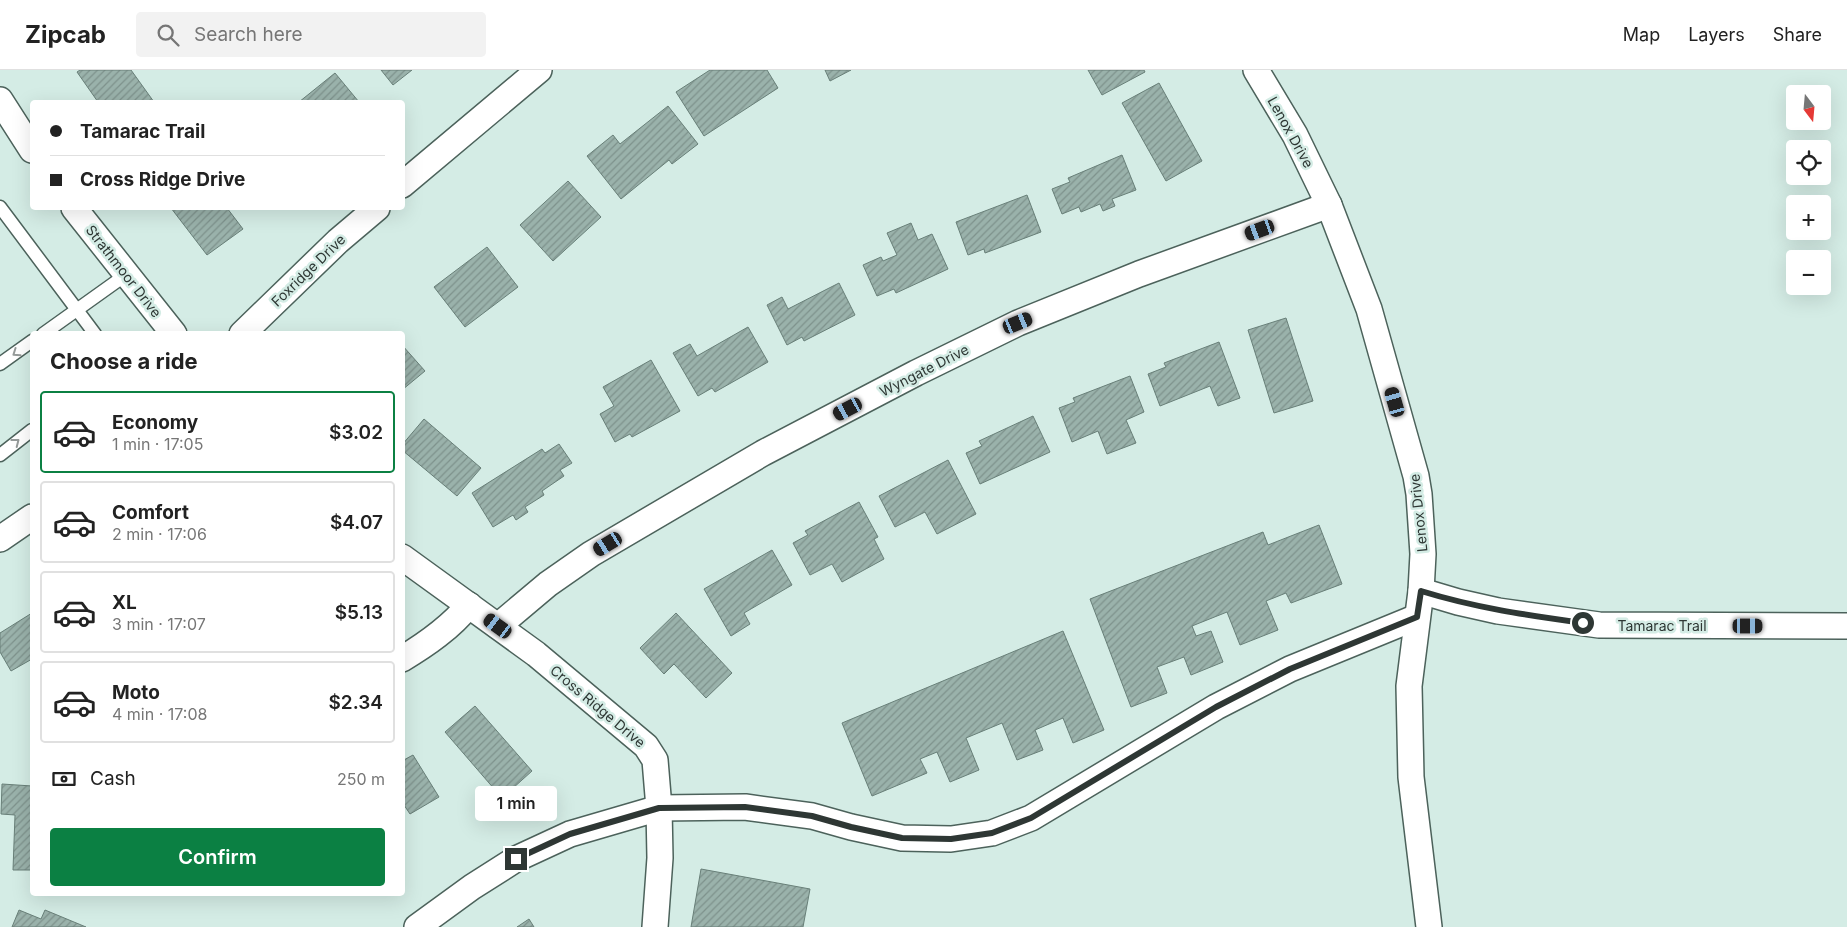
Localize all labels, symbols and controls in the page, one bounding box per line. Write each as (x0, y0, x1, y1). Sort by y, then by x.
search box (136, 12, 486, 57)
text: Zipcab (25, 20, 106, 49)
icon: search (154, 21, 182, 49)
text: Search here (194, 23, 303, 46)
text: Map (1623, 24, 1660, 45)
text: Layers (1688, 24, 1745, 45)
text: Share (1773, 24, 1822, 45)
north arrow (1786, 85, 1831, 130)
map controls (1786, 85, 1831, 295)
street label: Lenox Drive (1264, 93, 1318, 171)
text: Tamarac Trail (80, 120, 205, 143)
button: locate (1786, 140, 1831, 185)
text: Cross Ridge Drive (80, 168, 245, 191)
button: + (1786, 195, 1831, 240)
car (1243, 218, 1276, 242)
street label: Strathmoor Drive (83, 221, 165, 321)
street label: Foxridge Drive (267, 230, 349, 310)
button: − (1786, 250, 1831, 295)
car (1001, 310, 1034, 336)
street label: Wyngate Drive (877, 340, 971, 400)
one-way arrow (12, 347, 22, 356)
text: Choose a ride (50, 348, 198, 374)
car (1383, 386, 1406, 418)
car (831, 395, 864, 423)
icon: car (52, 410, 97, 455)
text: Economy (112, 411, 198, 434)
text: $3.02 (329, 421, 383, 444)
text: 1 min · 17:05 (112, 434, 203, 454)
one-way arrow (10, 440, 19, 448)
street label: Lenox Drive (1405, 473, 1431, 553)
icon: car (52, 500, 97, 545)
text: Comfort (112, 501, 189, 524)
text: $4.07 (330, 511, 383, 534)
text: 2 min · 17:06 (112, 524, 207, 544)
car (591, 530, 624, 558)
icon: car (52, 590, 97, 635)
text: XL (112, 591, 137, 614)
text: $5.13 (335, 601, 383, 624)
car (481, 611, 514, 641)
route start (1572, 612, 1594, 634)
text: 3 min · 17:07 (112, 614, 206, 634)
street label: Tamarac Trail (1617, 617, 1707, 634)
car (1733, 619, 1763, 634)
street label: Cross Ridge Drive (547, 661, 649, 751)
icon: car (52, 680, 97, 725)
text: Moto (112, 681, 160, 704)
text: $2.34 (328, 691, 383, 714)
text: 4 min · 17:08 (112, 704, 207, 724)
icon: cash (50, 765, 78, 793)
text: Cash (90, 767, 136, 790)
text: 250 m (337, 769, 385, 789)
callout: 1 min (475, 786, 557, 822)
text: 1 min (496, 793, 536, 813)
button: Confirm (50, 828, 385, 886)
route end (505, 848, 527, 870)

